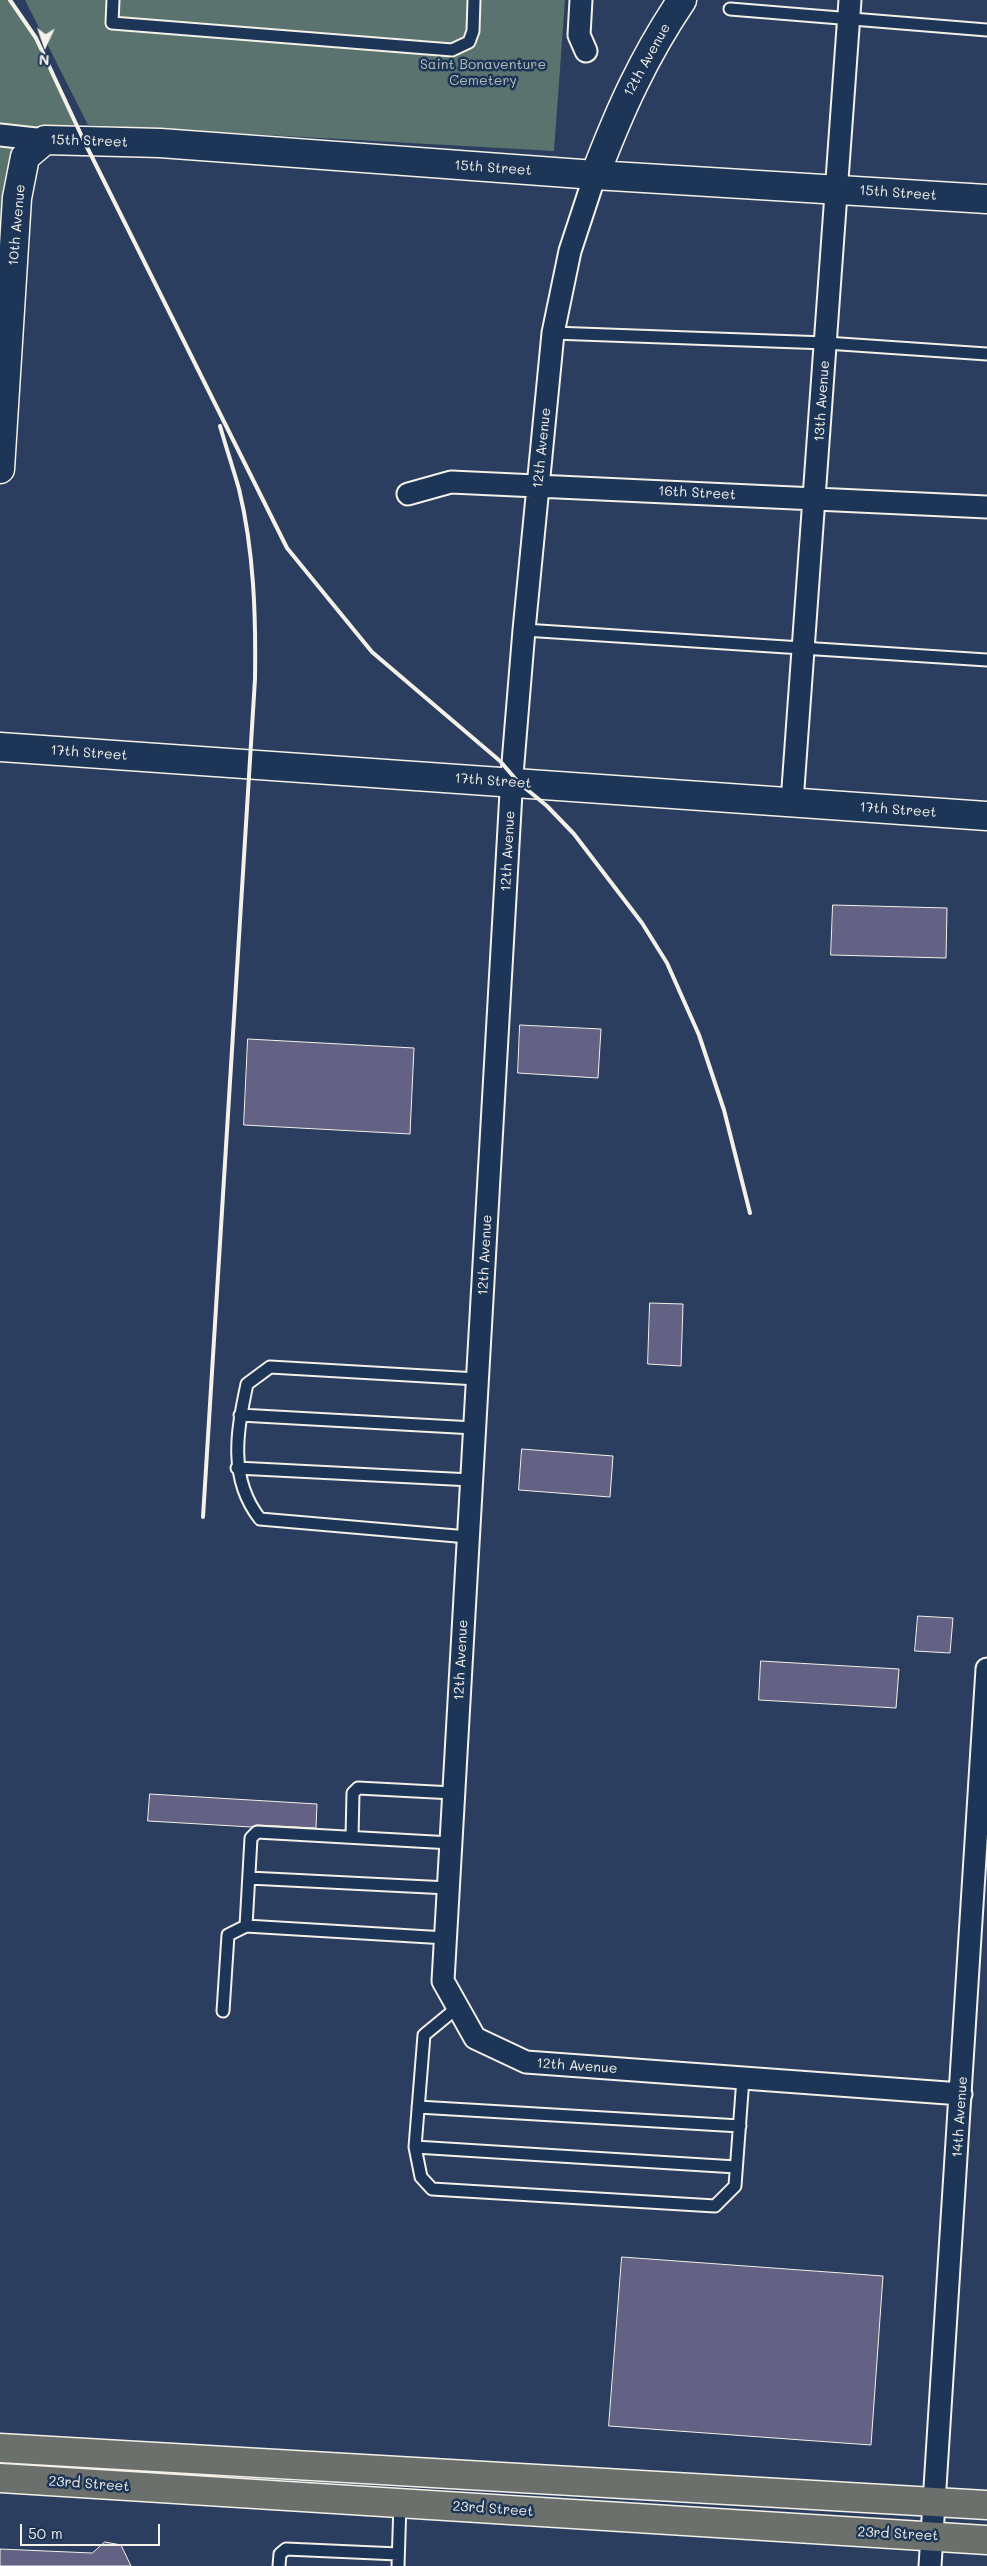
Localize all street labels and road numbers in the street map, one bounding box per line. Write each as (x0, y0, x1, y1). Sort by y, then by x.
street label: 12th Avenue (620, 20, 674, 100)
street label: 15th Street (50, 131, 128, 151)
street label: 15th Street (454, 157, 532, 179)
street label: 15th Street (859, 182, 937, 204)
street label: 10th Avenue (5, 183, 29, 267)
street label: 13th Avenue (811, 360, 833, 442)
street label: 12th Avenue (529, 407, 555, 489)
street label: 16th Street (658, 483, 736, 503)
street label: 17th Street (50, 742, 128, 764)
street label: 17th Street (454, 770, 532, 792)
street label: 17th Street (859, 799, 937, 821)
street label: 12th Avenue (497, 810, 519, 892)
street label: 12th Avenue (474, 1214, 496, 1296)
street label: 12th Avenue (450, 1619, 472, 1701)
street label: 12th Avenue (536, 2055, 618, 2077)
street label: 14th Avenue (949, 2076, 971, 2158)
street label: 23rd Street (48, 2473, 130, 2495)
street label: 23rd Street (452, 2498, 534, 2520)
street label: 23rd Street (857, 2523, 939, 2545)

